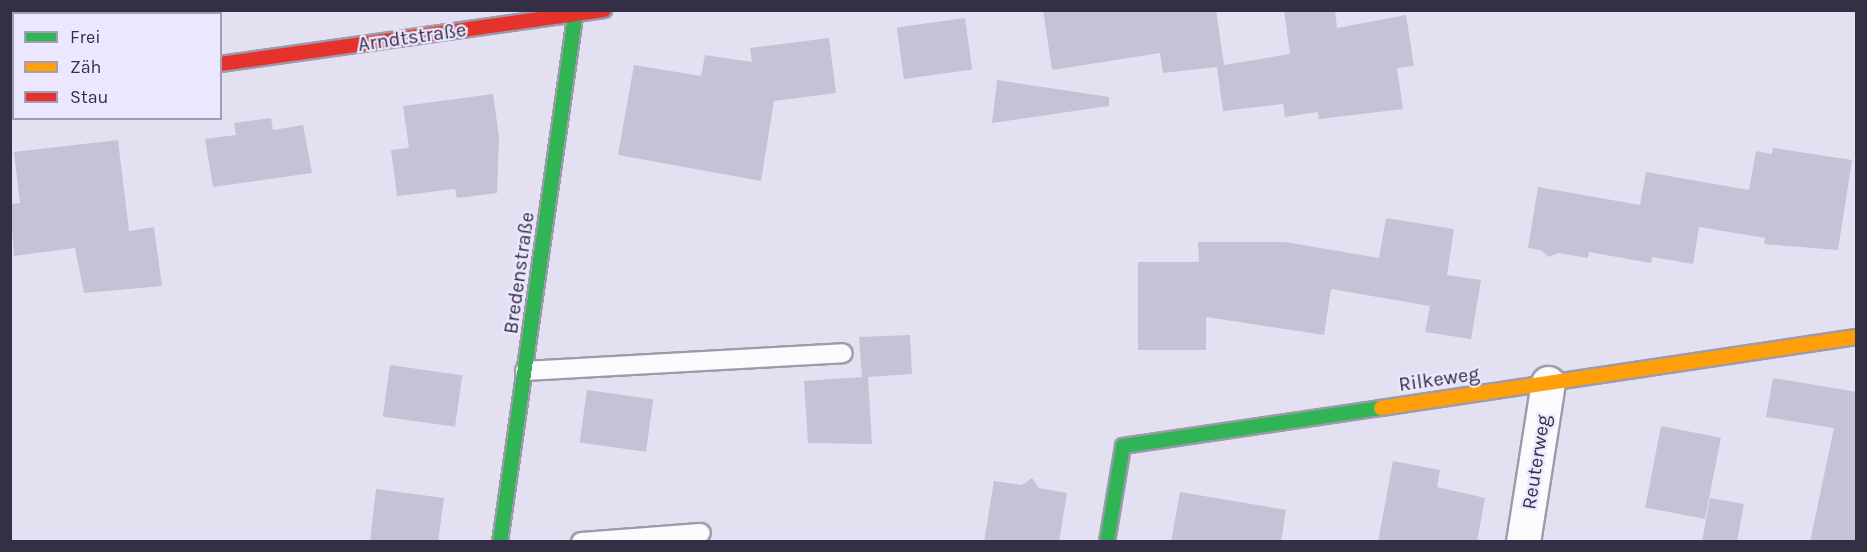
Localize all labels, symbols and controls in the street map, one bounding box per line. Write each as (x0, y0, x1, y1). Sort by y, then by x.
legend (12, 12, 222, 120)
street label: Arndtstraße (356, 18, 468, 56)
text: Frei (70, 26, 101, 48)
text: Zäh (70, 56, 101, 78)
text: Stau (70, 86, 108, 108)
street label: Bredenstraße (499, 210, 539, 336)
street label: Rilkeweg (1397, 361, 1481, 397)
street label: Reuterweg (1517, 413, 1555, 511)

